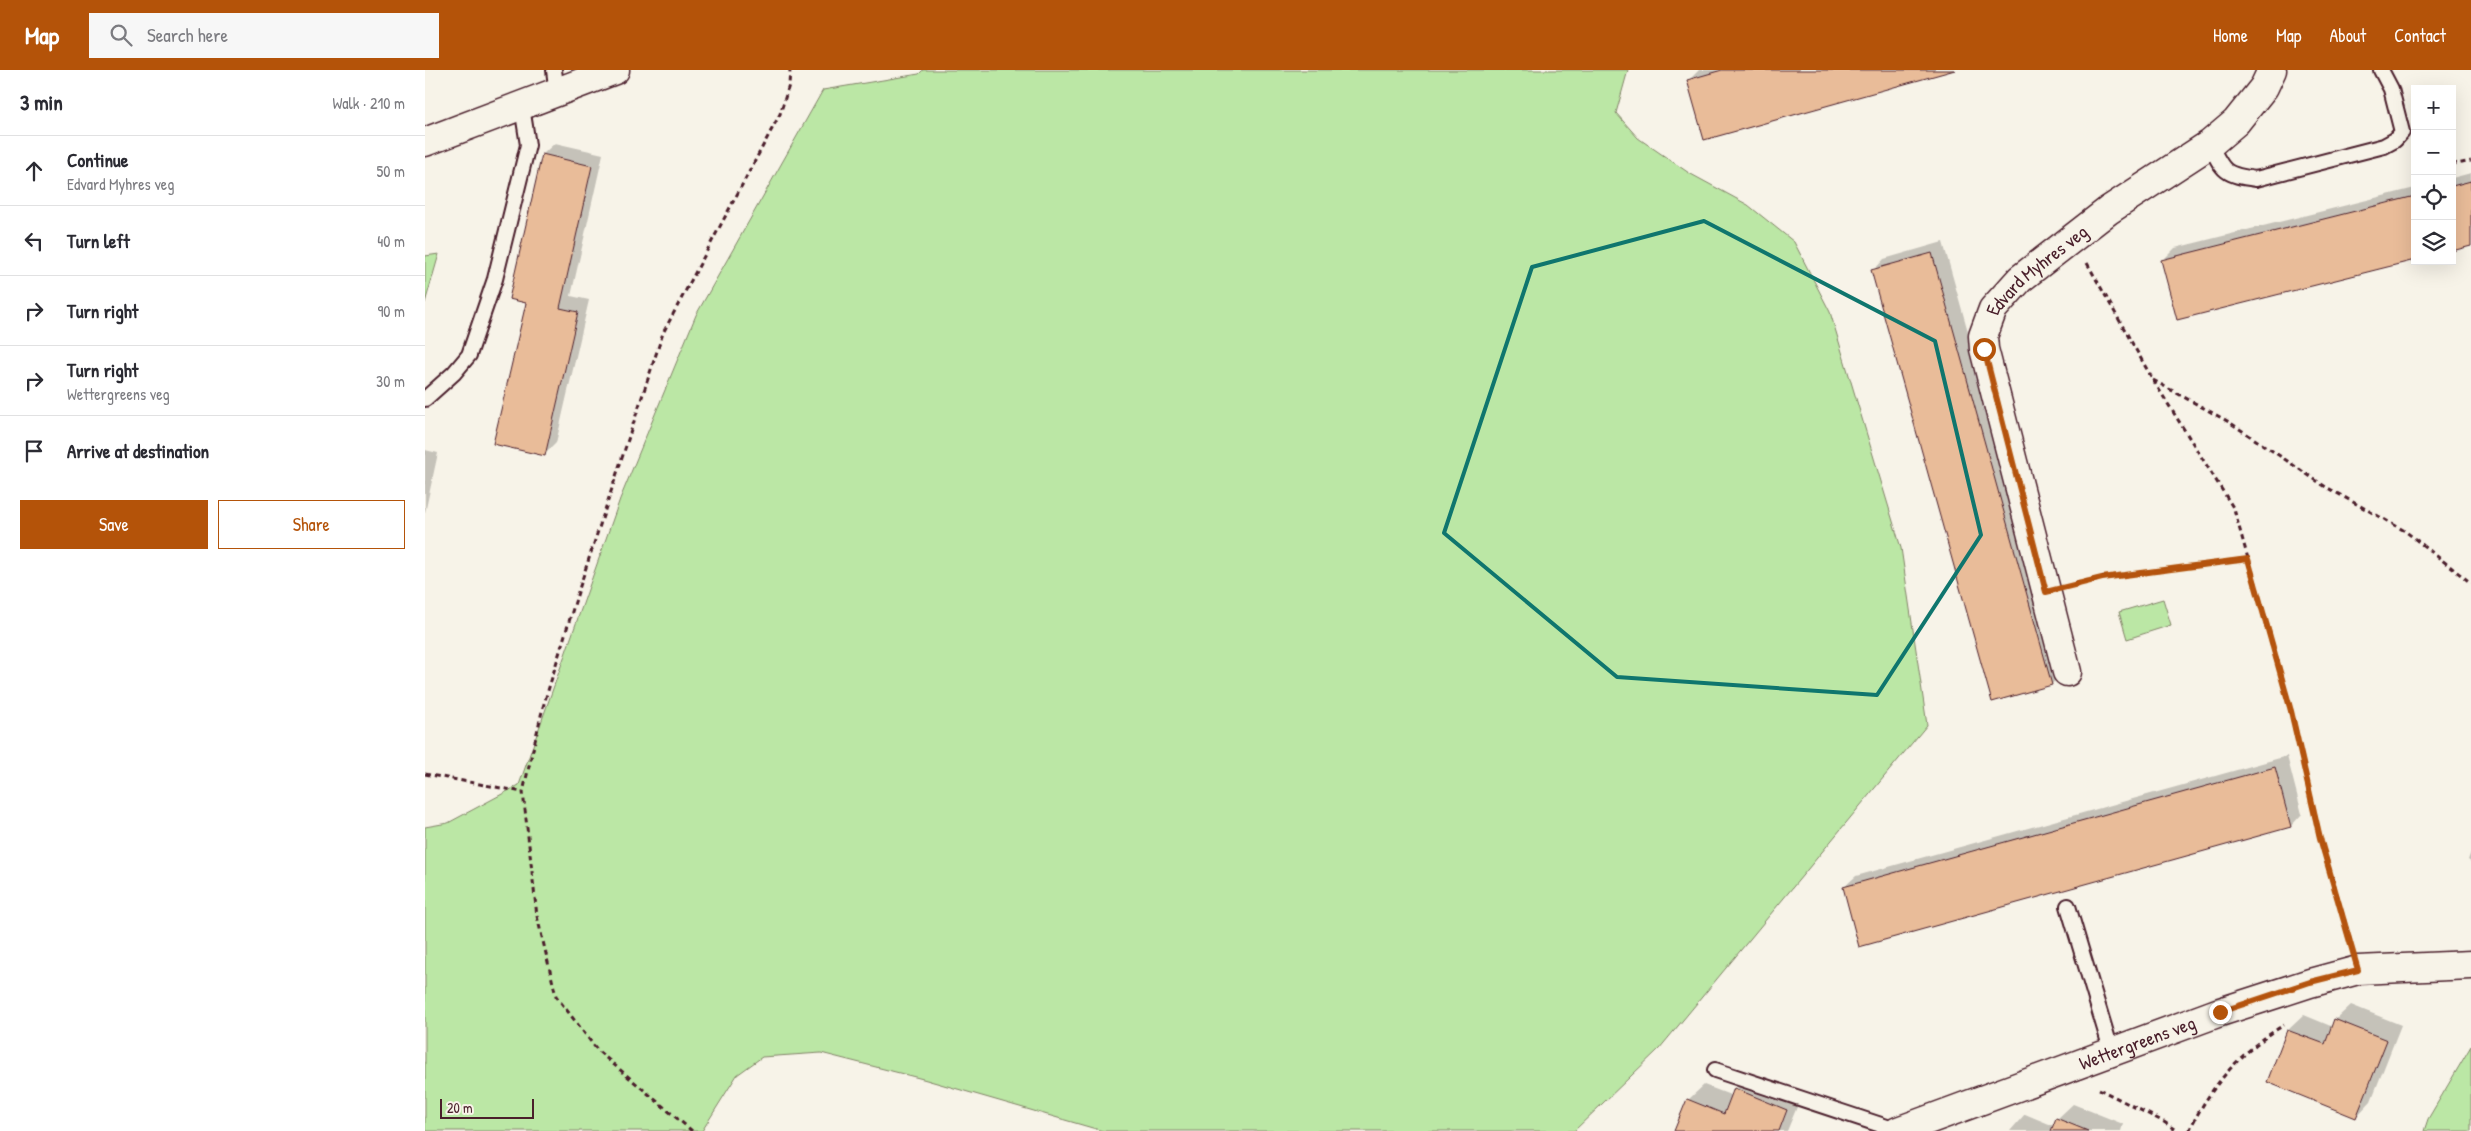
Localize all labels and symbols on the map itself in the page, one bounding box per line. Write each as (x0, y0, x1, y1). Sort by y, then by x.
street label: Edvard Myhres veg (1979, 218, 2093, 318)
route start (1973, 338, 1996, 361)
route end (2209, 1001, 2232, 1024)
street label: Wettergreens veg (2075, 1009, 2199, 1076)
scale bar (440, 1096, 534, 1119)

